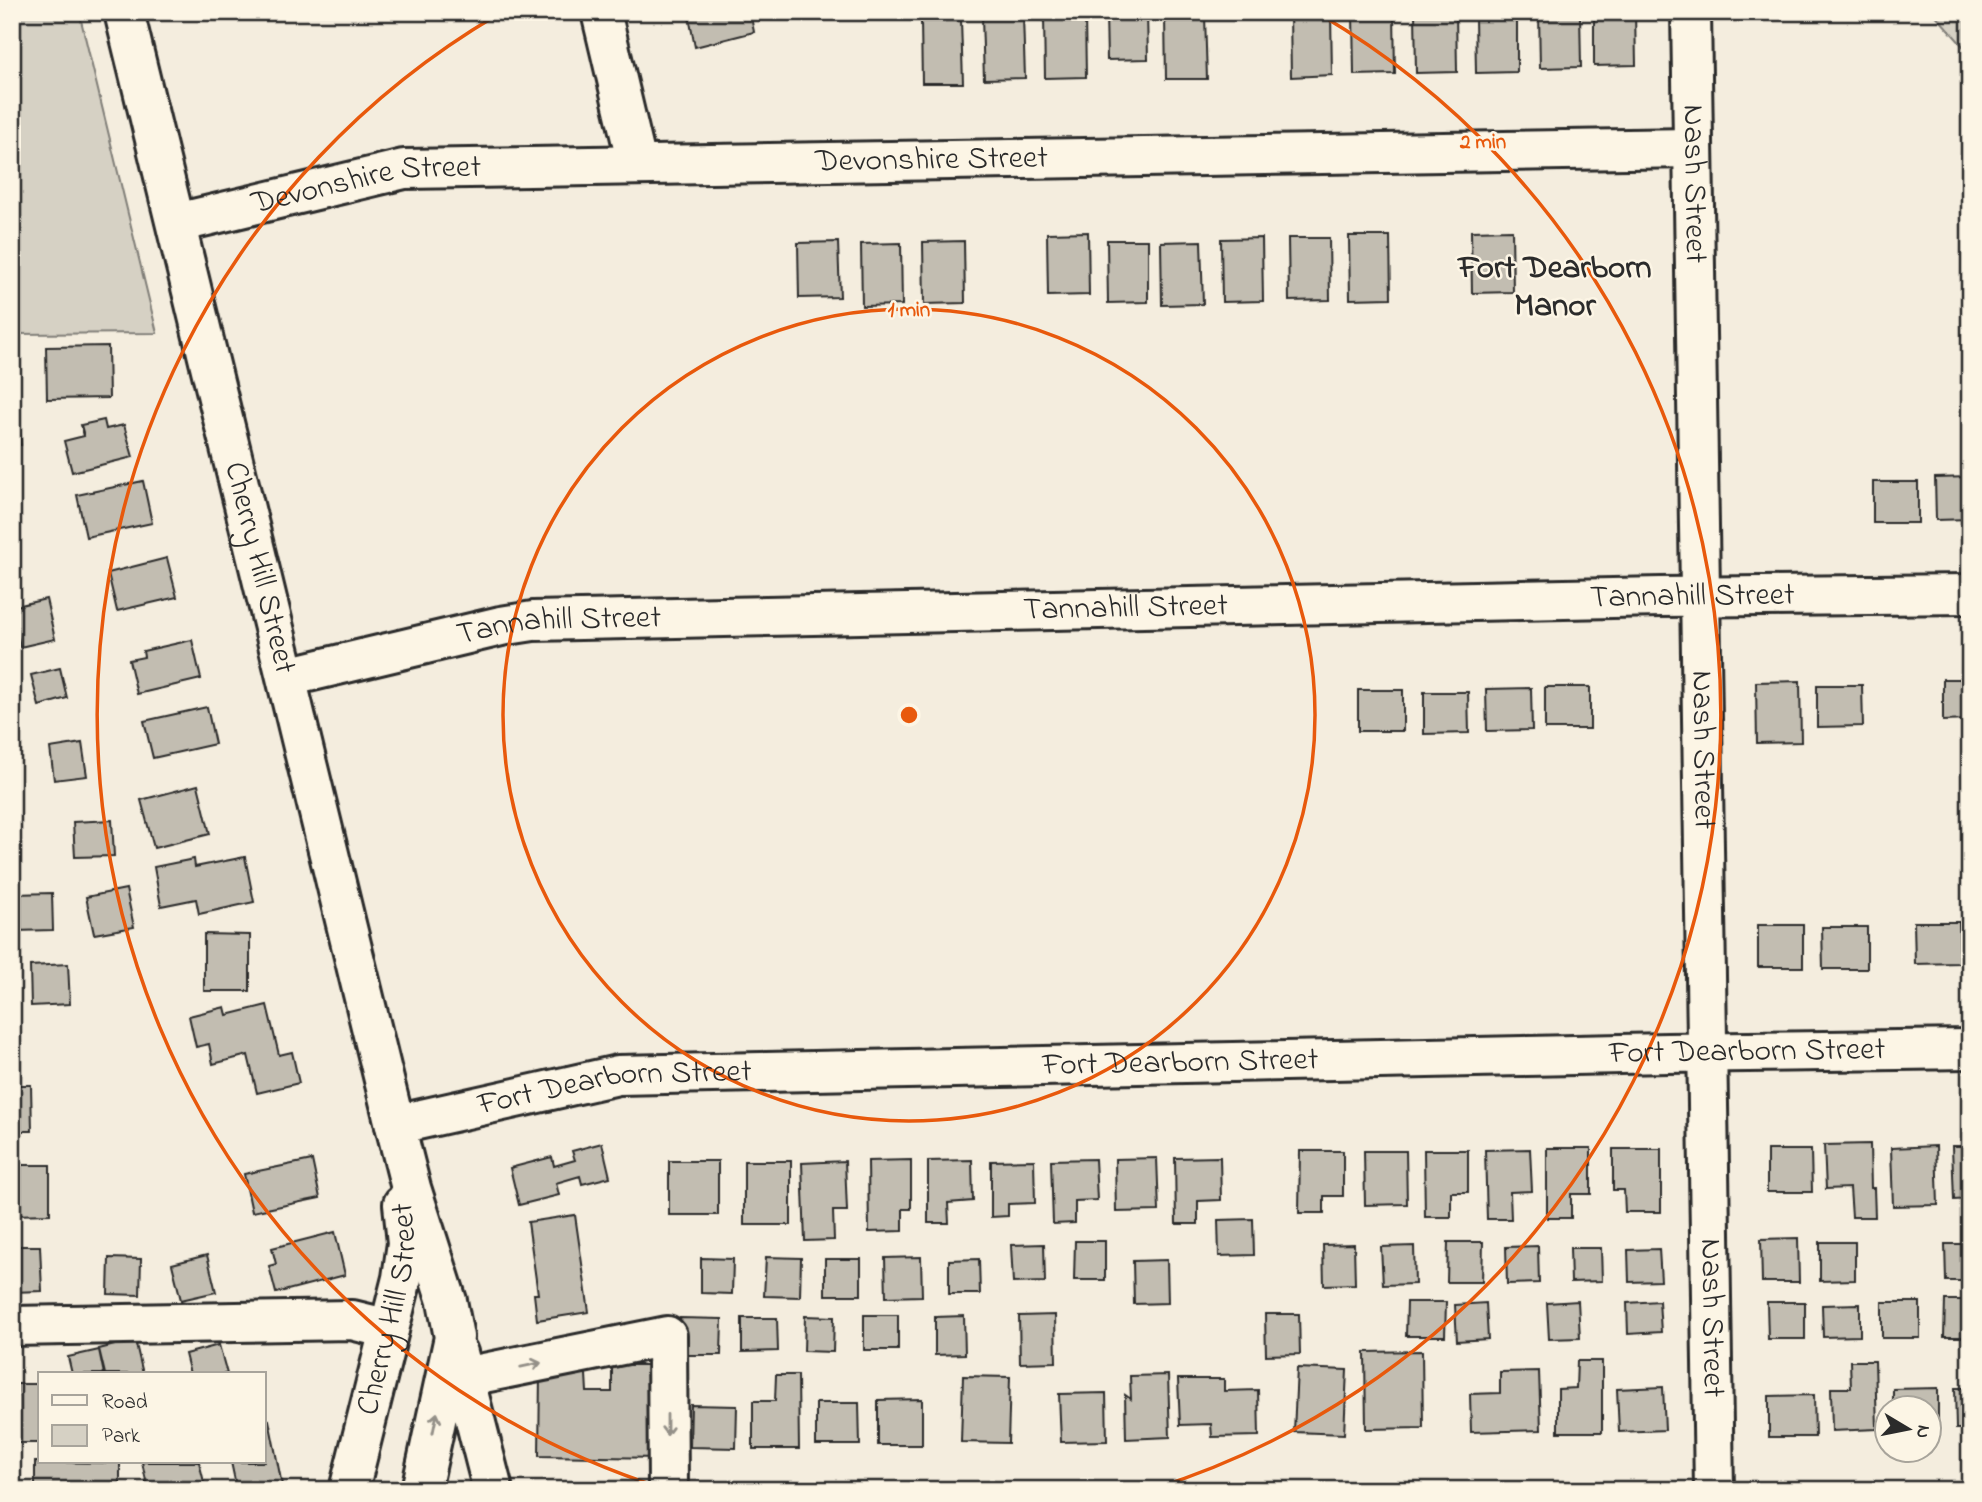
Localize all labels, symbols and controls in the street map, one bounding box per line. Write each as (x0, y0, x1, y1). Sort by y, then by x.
street label: Nash Street (1669, 104, 1718, 264)
text: 2 min (1459, 128, 1506, 158)
street label: Devonshire Street (814, 135, 1049, 186)
street label: Devonshire Street (246, 144, 482, 228)
district label: Fort Dearborn Manor (1456, 245, 1652, 331)
text: 1 min (888, 296, 930, 326)
street label: Cherry Hill Street (211, 457, 308, 679)
street label: Tannahill Street (1589, 572, 1795, 622)
street label: Tannahill Street (1023, 583, 1229, 634)
street label: Tannahill Street (452, 595, 662, 659)
street label: Nash Street (1678, 670, 1727, 830)
centre of rings (897, 703, 921, 727)
street label: Fort Dearborn Street (1608, 1027, 1886, 1078)
street label: Fort Dearborn Street (1041, 1037, 1319, 1090)
street label: Fort Dearborn Street (473, 1049, 752, 1129)
street label: Cherry Hill Street (345, 1200, 430, 1420)
street label: Nash Street (1687, 1238, 1736, 1398)
one-way arrow (519, 1358, 542, 1372)
legend (38, 1372, 266, 1464)
text: Road (102, 1388, 148, 1418)
north arrow (1874, 1394, 1944, 1464)
one-way arrow (429, 1412, 443, 1435)
one-way arrow (660, 1413, 674, 1436)
text: Park (102, 1422, 141, 1452)
text: N (1908, 1423, 1937, 1440)

